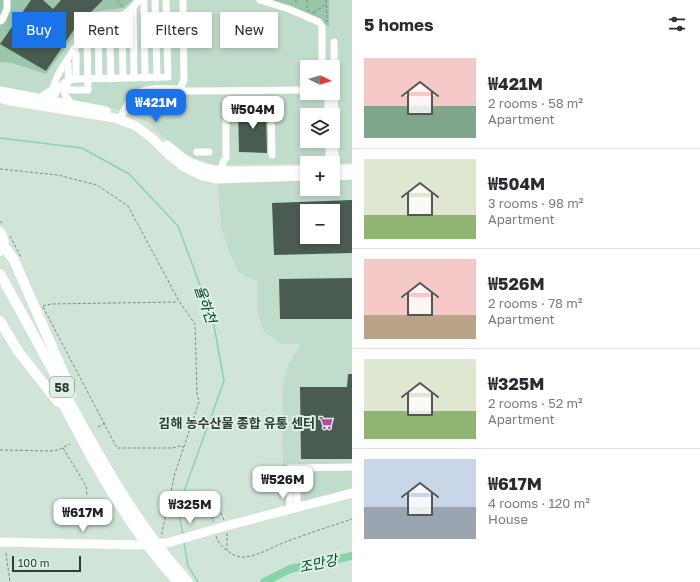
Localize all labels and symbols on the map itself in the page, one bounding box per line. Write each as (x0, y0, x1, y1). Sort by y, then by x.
north arrow (300, 60, 340, 100)
pin: ₩421M (128, 89, 184, 123)
pin: ₩504M (225, 96, 281, 130)
water label: 율하천 (192, 283, 221, 326)
road number: 58 (50, 377, 74, 397)
place label: 김해 농수산물 종합 유통 센터 (158, 415, 315, 431)
supermarket icon: 김해 농수산물 종합 유통 센터 (318, 415, 334, 431)
pin: ₩526M (255, 466, 311, 500)
pin: ₩325M (162, 491, 218, 525)
pin: ₩617M (55, 499, 111, 533)
water label: 조만강 (297, 550, 341, 575)
scale bar (12, 554, 81, 573)

